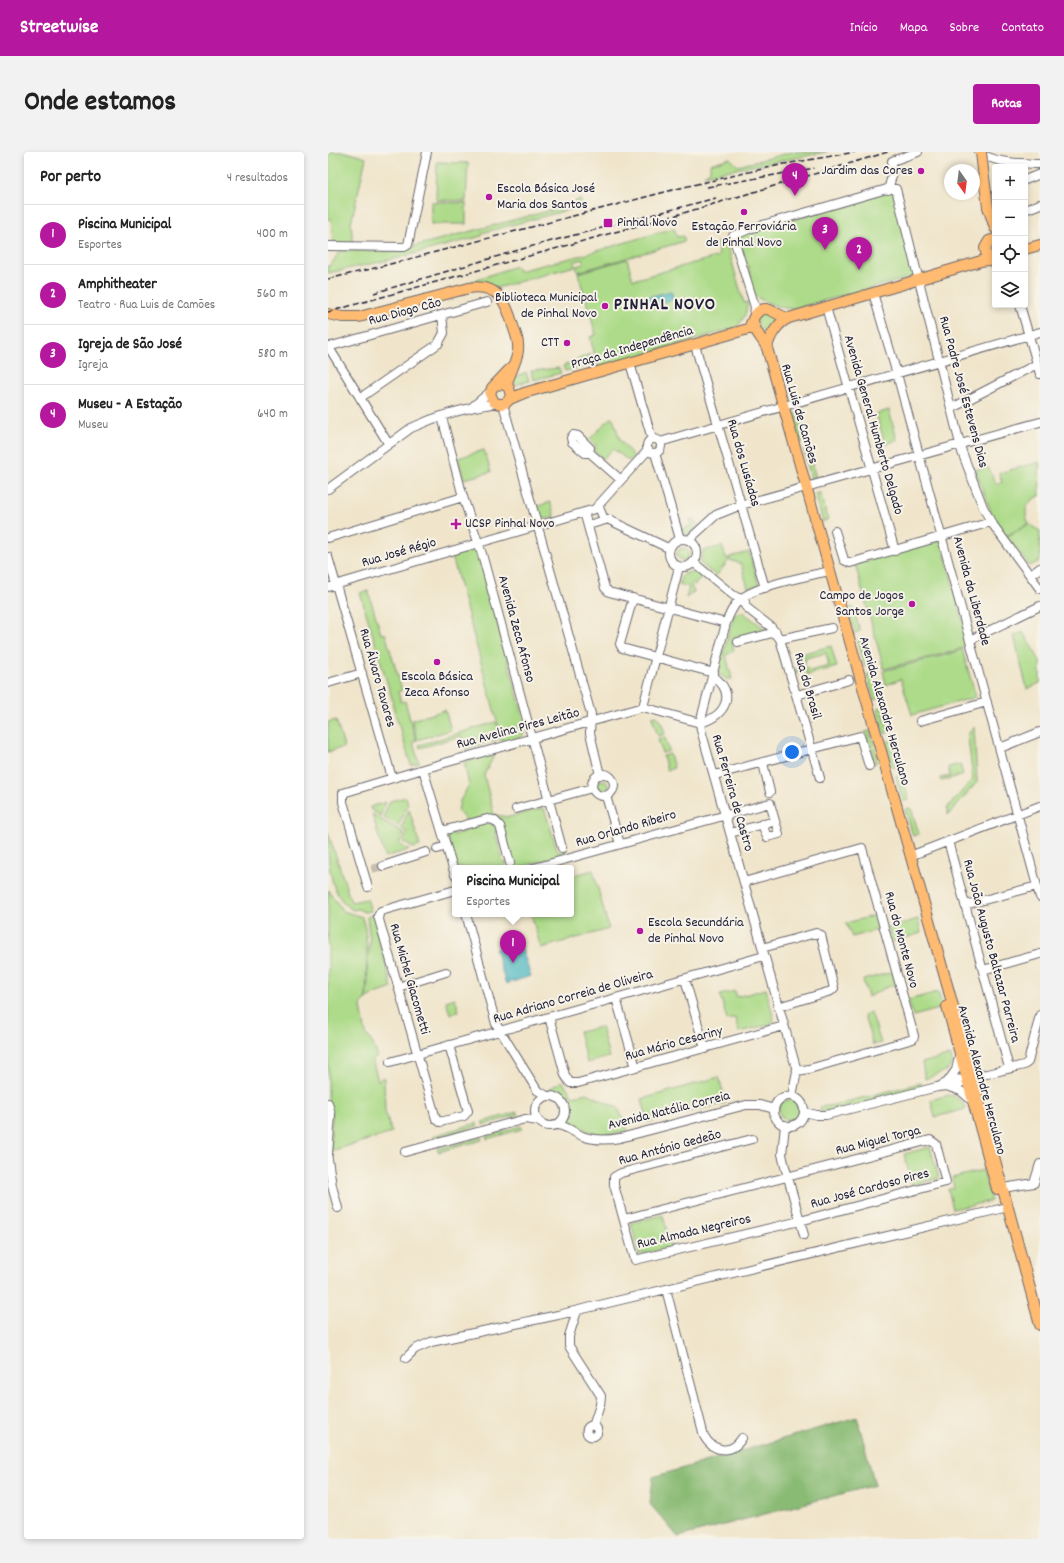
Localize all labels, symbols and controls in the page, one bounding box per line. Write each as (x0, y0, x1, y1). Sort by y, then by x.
text: Streetwise (20, 15, 98, 42)
text: Início (850, 18, 878, 38)
text: Mapa (900, 18, 927, 38)
text: Sobre (949, 18, 979, 38)
text: Contato (1001, 18, 1044, 38)
text: Onde estamos (24, 84, 176, 124)
button: Rotas (973, 84, 1040, 124)
place label: Jardim das Cores (822, 161, 913, 181)
pin: 4 (782, 163, 808, 196)
north arrow (944, 164, 980, 200)
map controls (992, 164, 1028, 308)
button: + (992, 164, 1028, 200)
text: Por perto (40, 166, 101, 190)
marker: Jardim das Cores (916, 166, 926, 176)
text: 4 resultados (227, 169, 288, 188)
place label: Escola Básica José Maria dos Santos (497, 179, 595, 215)
marker: Escola Básica José Maria dos Santos (484, 192, 494, 202)
button: − (992, 200, 1028, 236)
marker: Estação Ferroviária de Pinhal Novo (739, 207, 749, 217)
place label: Pinhal Novo (617, 213, 677, 233)
text: Piscina Municipal (78, 214, 171, 236)
marker: Pinhal Novo (602, 217, 614, 229)
place label: Estação Ferroviária de Pinhal Novo (692, 217, 797, 253)
pin: 3 (812, 217, 838, 250)
text: 1 (52, 225, 54, 244)
text: 400 m (257, 225, 288, 244)
text: Esportes (78, 236, 122, 255)
button: locate (992, 236, 1028, 272)
pin: 2 (846, 237, 872, 270)
button: layers (992, 272, 1028, 308)
text: Amphitheater (78, 274, 157, 296)
text: 2 (50, 285, 56, 304)
text: 560 m (257, 285, 288, 304)
place label: Biblioteca Municipal de Pinhal Novo (495, 288, 598, 324)
street label: Rua Diogo Cão (367, 293, 443, 331)
district label: PINHAL NOVO (614, 293, 716, 318)
text: Teatro · Rua Luis de Camões (78, 296, 215, 315)
marker: Biblioteca Municipal de Pinhal Novo (600, 301, 610, 311)
street label: Rua Padre José Estevens Dias (933, 314, 993, 470)
street label: Praça da Independência (569, 321, 696, 375)
place label: CTT (541, 333, 559, 353)
street label: Avenida General Humberto Delgado (838, 333, 908, 517)
text: Igreja de São José (78, 334, 182, 356)
marker: CTT (562, 338, 572, 348)
text: 3 (50, 345, 56, 364)
text: 580 m (258, 345, 288, 364)
text: Igreja (78, 356, 108, 375)
street label: Rua Luis de Camões (775, 362, 823, 467)
text: Museu - A Estação (78, 394, 182, 416)
text: 4 (50, 405, 56, 424)
text: 640 m (257, 405, 288, 424)
text: Museu (78, 416, 108, 435)
street label: Rua dos Lusíadas (721, 417, 765, 509)
place label: UCSP Pinhal Novo (465, 514, 555, 534)
marker: UCSP Pinhal Novo (450, 518, 462, 530)
street label: Rua José Régio (359, 533, 439, 573)
street label: Avenida da Liberdade (947, 534, 995, 648)
street label: Avenida Zeca Afonso (492, 573, 540, 685)
place label: Campo de Jogos Santos Jorge (819, 586, 904, 622)
marker: Campo de Jogos Santos Jorge (907, 599, 917, 609)
street label: Rua Álvaro Tavares (353, 626, 401, 730)
street label: Avenida Alexandre Herculano (853, 634, 915, 788)
street label: Rua do Brasil (788, 650, 826, 722)
marker: Escola Básica Zeca Afonso (432, 657, 442, 667)
place label: Escola Básica Zeca Afonso (401, 667, 473, 703)
street label: Rua Avelina Pires Leitão (454, 703, 582, 755)
street label: Rua Ferreira de Castro (706, 732, 758, 854)
your location (782, 742, 802, 762)
street label: Rua Orlando Ribeiro (573, 805, 679, 853)
street label: Rua João Augusto Baltazar Parreira (957, 857, 1025, 1045)
popup (452, 865, 574, 917)
text: Piscina Municipal (466, 871, 560, 893)
street label: Rua do Monte Novo (878, 889, 924, 991)
text: Esportes (466, 893, 510, 912)
place label: Escola Secundária de Pinhal Novo (648, 913, 744, 949)
street label: Rua Michel Giacometti (384, 921, 435, 1037)
marker: Escola Secundária de Pinhal Novo (635, 926, 645, 936)
pin: 1 (500, 930, 526, 963)
street label: Rua Adriano Correia de Oliveira (491, 964, 656, 1029)
street label: Avenida Alexandre Herculano (951, 1003, 1011, 1157)
street label: Rua Mário Cesariny (623, 1021, 725, 1067)
street label: Avenida Natália Correia (606, 1086, 733, 1136)
street label: Rua Miguel Torga (834, 1121, 923, 1161)
street label: Rua António Gedeão (616, 1125, 724, 1171)
street label: Rua José Cardoso Pires (808, 1164, 932, 1214)
street label: Rua Almada Negreiros (635, 1209, 753, 1255)

